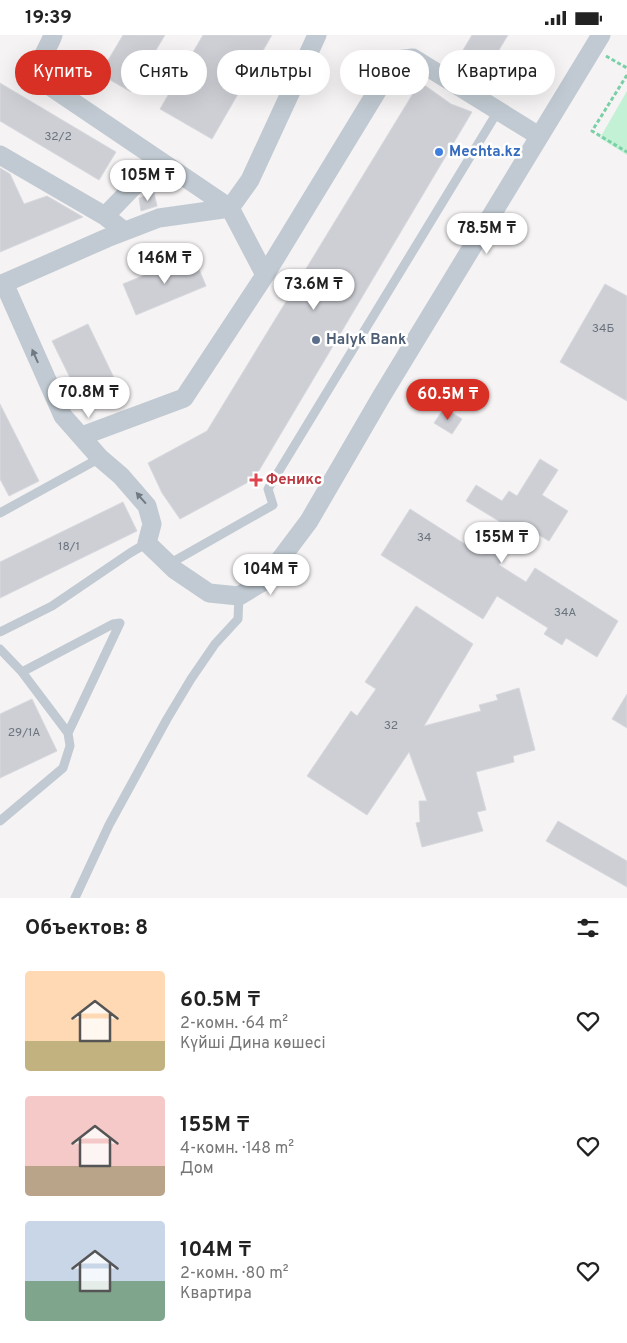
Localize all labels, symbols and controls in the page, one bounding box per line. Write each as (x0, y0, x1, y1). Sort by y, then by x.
text: 19:39 (25, 6, 72, 30)
chip: Купить (15, 50, 111, 95)
chip: Снять (121, 50, 207, 95)
chip: Фильтры (217, 50, 330, 95)
chip: Новое (340, 50, 429, 95)
chip: Квартира (439, 50, 555, 95)
house number: 32/2 (44, 129, 72, 145)
place label: Mechta.kz (449, 143, 521, 162)
marker: Mechta.kz (433, 146, 445, 158)
pin: 105M ₸ (107, 159, 189, 202)
text: 105M ₸ (121, 166, 175, 186)
pin: 78.5M ₸ (441, 213, 533, 255)
text: 78.5M ₸ (458, 219, 516, 239)
pin: 146M ₸ (124, 243, 206, 285)
text: 146M ₸ (138, 249, 192, 269)
pin: 73.6M ₸ (268, 269, 360, 311)
text: 73.6M ₸ (285, 275, 343, 295)
house number: 34Б (592, 321, 614, 337)
place label: Halyk Bank (326, 331, 406, 350)
marker: Halyk Bank (310, 334, 322, 346)
one-way arrow (31, 349, 39, 363)
pin: 70.8M ₸ (43, 377, 135, 419)
pin: 60.5M ₸ (402, 379, 494, 421)
text: 70.8M ₸ (59, 383, 119, 403)
text: 60.5M ₸ (417, 385, 479, 405)
place label: Феникс (266, 471, 322, 490)
marker: Феникс (250, 474, 262, 486)
one-way arrow (135, 492, 146, 505)
pin: 155M ₸ (461, 521, 543, 564)
text: 155M ₸ (475, 528, 529, 548)
house number: 34 (417, 530, 431, 546)
house number: 18/1 (58, 539, 80, 555)
pin: 104M ₸ (230, 553, 312, 596)
text: 104M ₸ (244, 560, 298, 580)
house number: 34А (554, 605, 576, 621)
house number: 32 (384, 718, 398, 734)
house number: 29/1А (8, 725, 40, 741)
icon: filters (574, 914, 602, 942)
text: Объектов: 8 (25, 915, 148, 942)
text: 60.5M ₸ (180, 987, 261, 1014)
icon: home (65, 991, 125, 1051)
icon: heart (574, 1007, 602, 1035)
text: 2-комн. · 64 m² (180, 1014, 288, 1034)
text: Күйші Дина көшесі (180, 1034, 325, 1054)
text: 155M ₸ (180, 1112, 250, 1139)
icon: home (65, 1116, 125, 1176)
icon: heart (574, 1132, 602, 1160)
text: 4-комн. · 148 m² (180, 1139, 294, 1159)
text: Дом (180, 1159, 214, 1179)
text: 104M ₸ (180, 1237, 252, 1264)
icon: home (65, 1241, 125, 1301)
icon: heart (574, 1257, 602, 1285)
text: 2-комн. · 80 m² (180, 1264, 289, 1284)
text: Квартира (180, 1284, 252, 1304)

